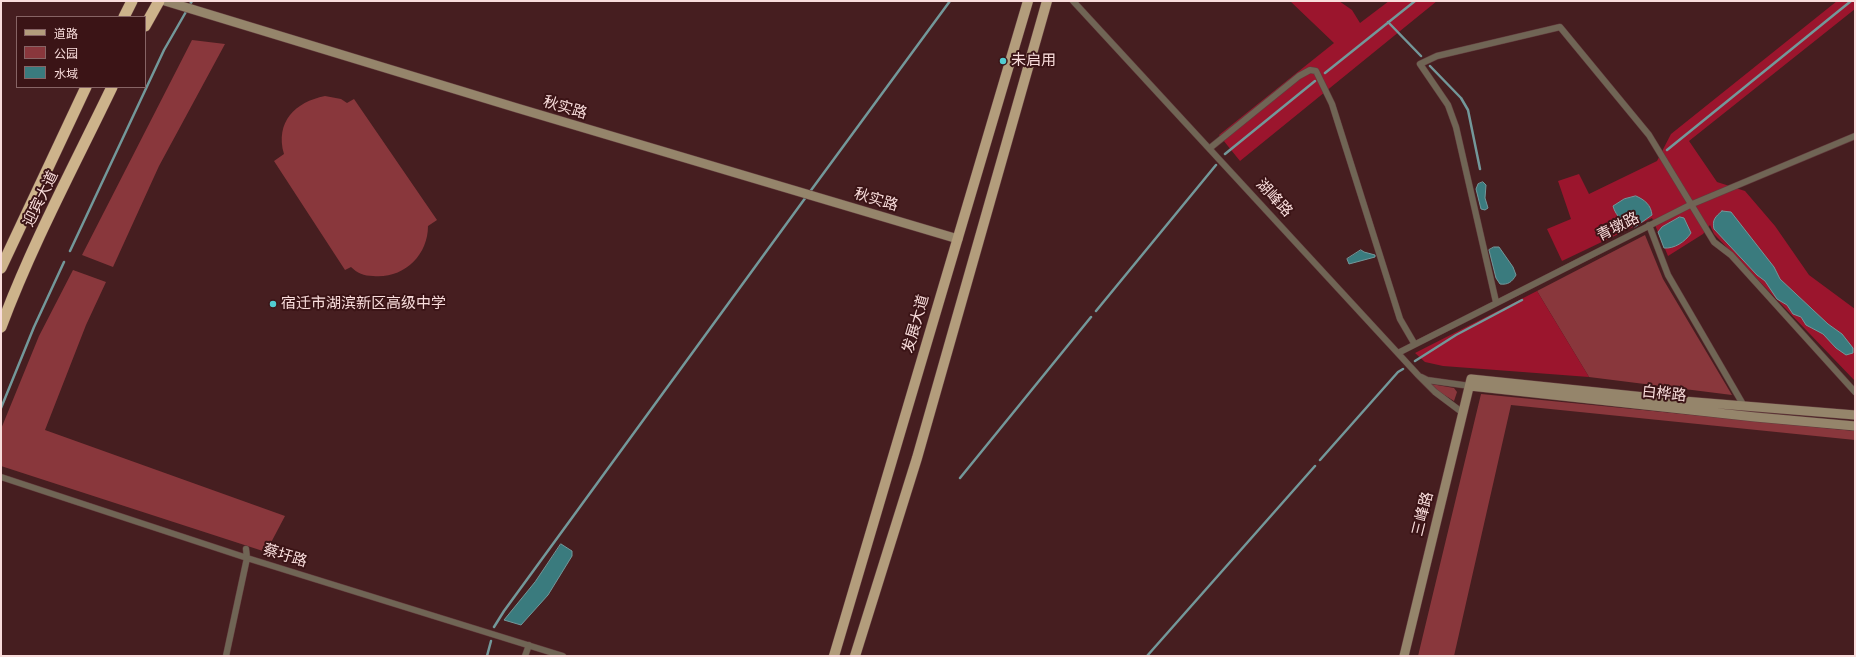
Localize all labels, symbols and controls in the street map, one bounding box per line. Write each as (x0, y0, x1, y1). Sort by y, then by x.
legend (16, 16, 146, 88)
text: 道路 (54, 27, 78, 41)
text: 公园 (54, 47, 78, 61)
place label: 未启用 (1011, 52, 1056, 70)
marker: 未启用 (998, 56, 1008, 66)
text: 水域 (54, 67, 78, 81)
street label: 秋实路 (541, 93, 589, 123)
street label: 迎宾大道 (20, 168, 62, 230)
street label: 湖峰路 (1252, 175, 1296, 221)
street label: 秋实路 (852, 185, 900, 215)
street label: 青墩路 (1594, 209, 1642, 245)
street label: 发展大道 (899, 293, 933, 355)
place label: 宿迁市湖滨新区高级中学 (281, 295, 446, 313)
marker: 宿迁市湖滨新区高级中学 (268, 299, 278, 309)
street label: 白桦路 (1641, 383, 1687, 405)
street label: 三峰路 (1409, 490, 1437, 538)
street label: 蔡圩路 (261, 541, 309, 571)

